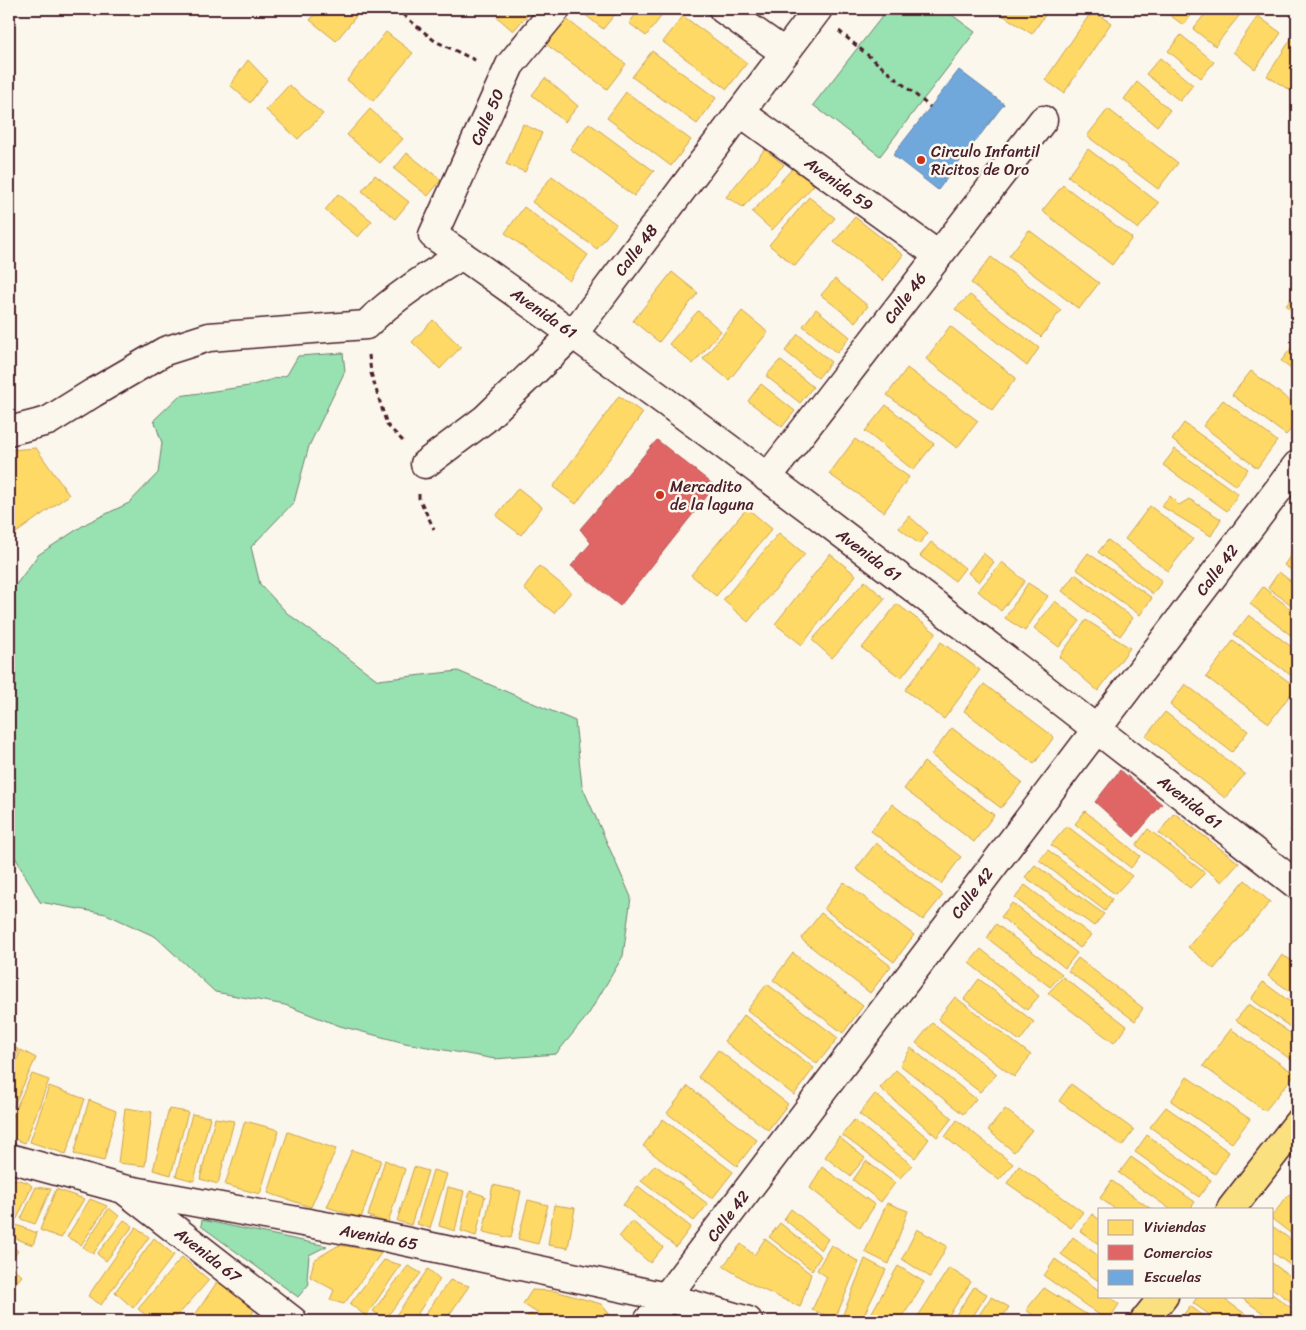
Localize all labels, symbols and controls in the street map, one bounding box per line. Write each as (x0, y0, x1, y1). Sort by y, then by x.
street label: Calle 50 (462, 84, 512, 150)
place label: Circulo Infantil Ricitos de Oro (931, 137, 1040, 184)
street label: Avenida 59 (798, 148, 880, 219)
marker: Circulo Infantil Ricitos de Oro (915, 154, 927, 166)
street label: Calle 48 (607, 217, 666, 282)
street label: Calle 46 (876, 266, 934, 330)
street label: Avenida 61 (504, 279, 583, 347)
place label: Mercadito de la laguna (670, 472, 754, 519)
marker: Mercadito de la laguna (654, 489, 666, 501)
street label: Avenida 61 (829, 520, 908, 589)
street label: Calle 42 (1188, 538, 1246, 602)
street label: Avenida 61 (1150, 767, 1229, 837)
street label: Calle 42 (943, 861, 1001, 925)
street label: Calle 42 (699, 1184, 757, 1248)
legend (1098, 1208, 1274, 1298)
text: Viviendas (1144, 1214, 1206, 1240)
street label: Avenida 65 (337, 1215, 421, 1259)
street label: Avenida 67 (168, 1219, 248, 1291)
text: Comercios (1144, 1240, 1213, 1266)
text: Escuelas (1144, 1264, 1201, 1290)

